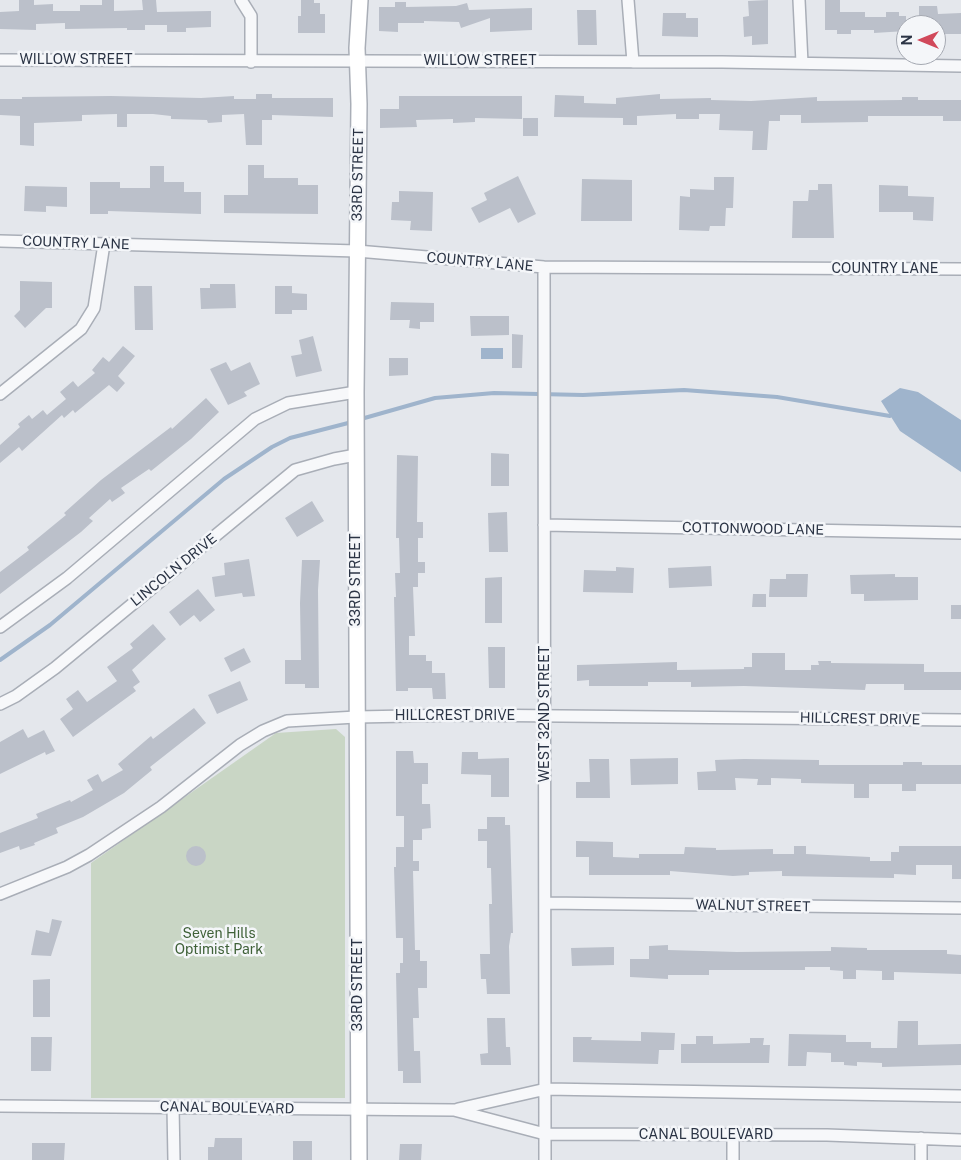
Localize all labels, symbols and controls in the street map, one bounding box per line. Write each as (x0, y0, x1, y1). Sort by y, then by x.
north arrow (896, 15, 946, 65)
text: N (899, 35, 915, 45)
street label: WILLOW STREET (20, 52, 132, 68)
street label: WILLOW STREET (424, 53, 536, 69)
street label: 33RD STREET (349, 128, 367, 222)
street label: COUNTRY LANE (22, 233, 130, 253)
street label: COUNTRY LANE (426, 249, 534, 275)
street label: COUNTRY LANE (831, 261, 939, 277)
street label: COTTONWOOD LANE (682, 519, 824, 539)
street label: LINCOLN DRIVE (128, 530, 220, 610)
street label: 33RD STREET (348, 533, 364, 627)
street label: WEST 32ND STREET (537, 646, 553, 782)
street label: HILLCREST DRIVE (395, 708, 515, 724)
street label: HILLCREST DRIVE (800, 710, 920, 728)
street label: WALNUT STREET (696, 897, 810, 915)
park label: Seven Hills Optimist Park (175, 926, 263, 959)
street label: 33RD STREET (350, 938, 366, 1032)
street label: CANAL BOULEVARD (160, 1098, 294, 1118)
street label: CANAL BOULEVARD (639, 1127, 773, 1143)

